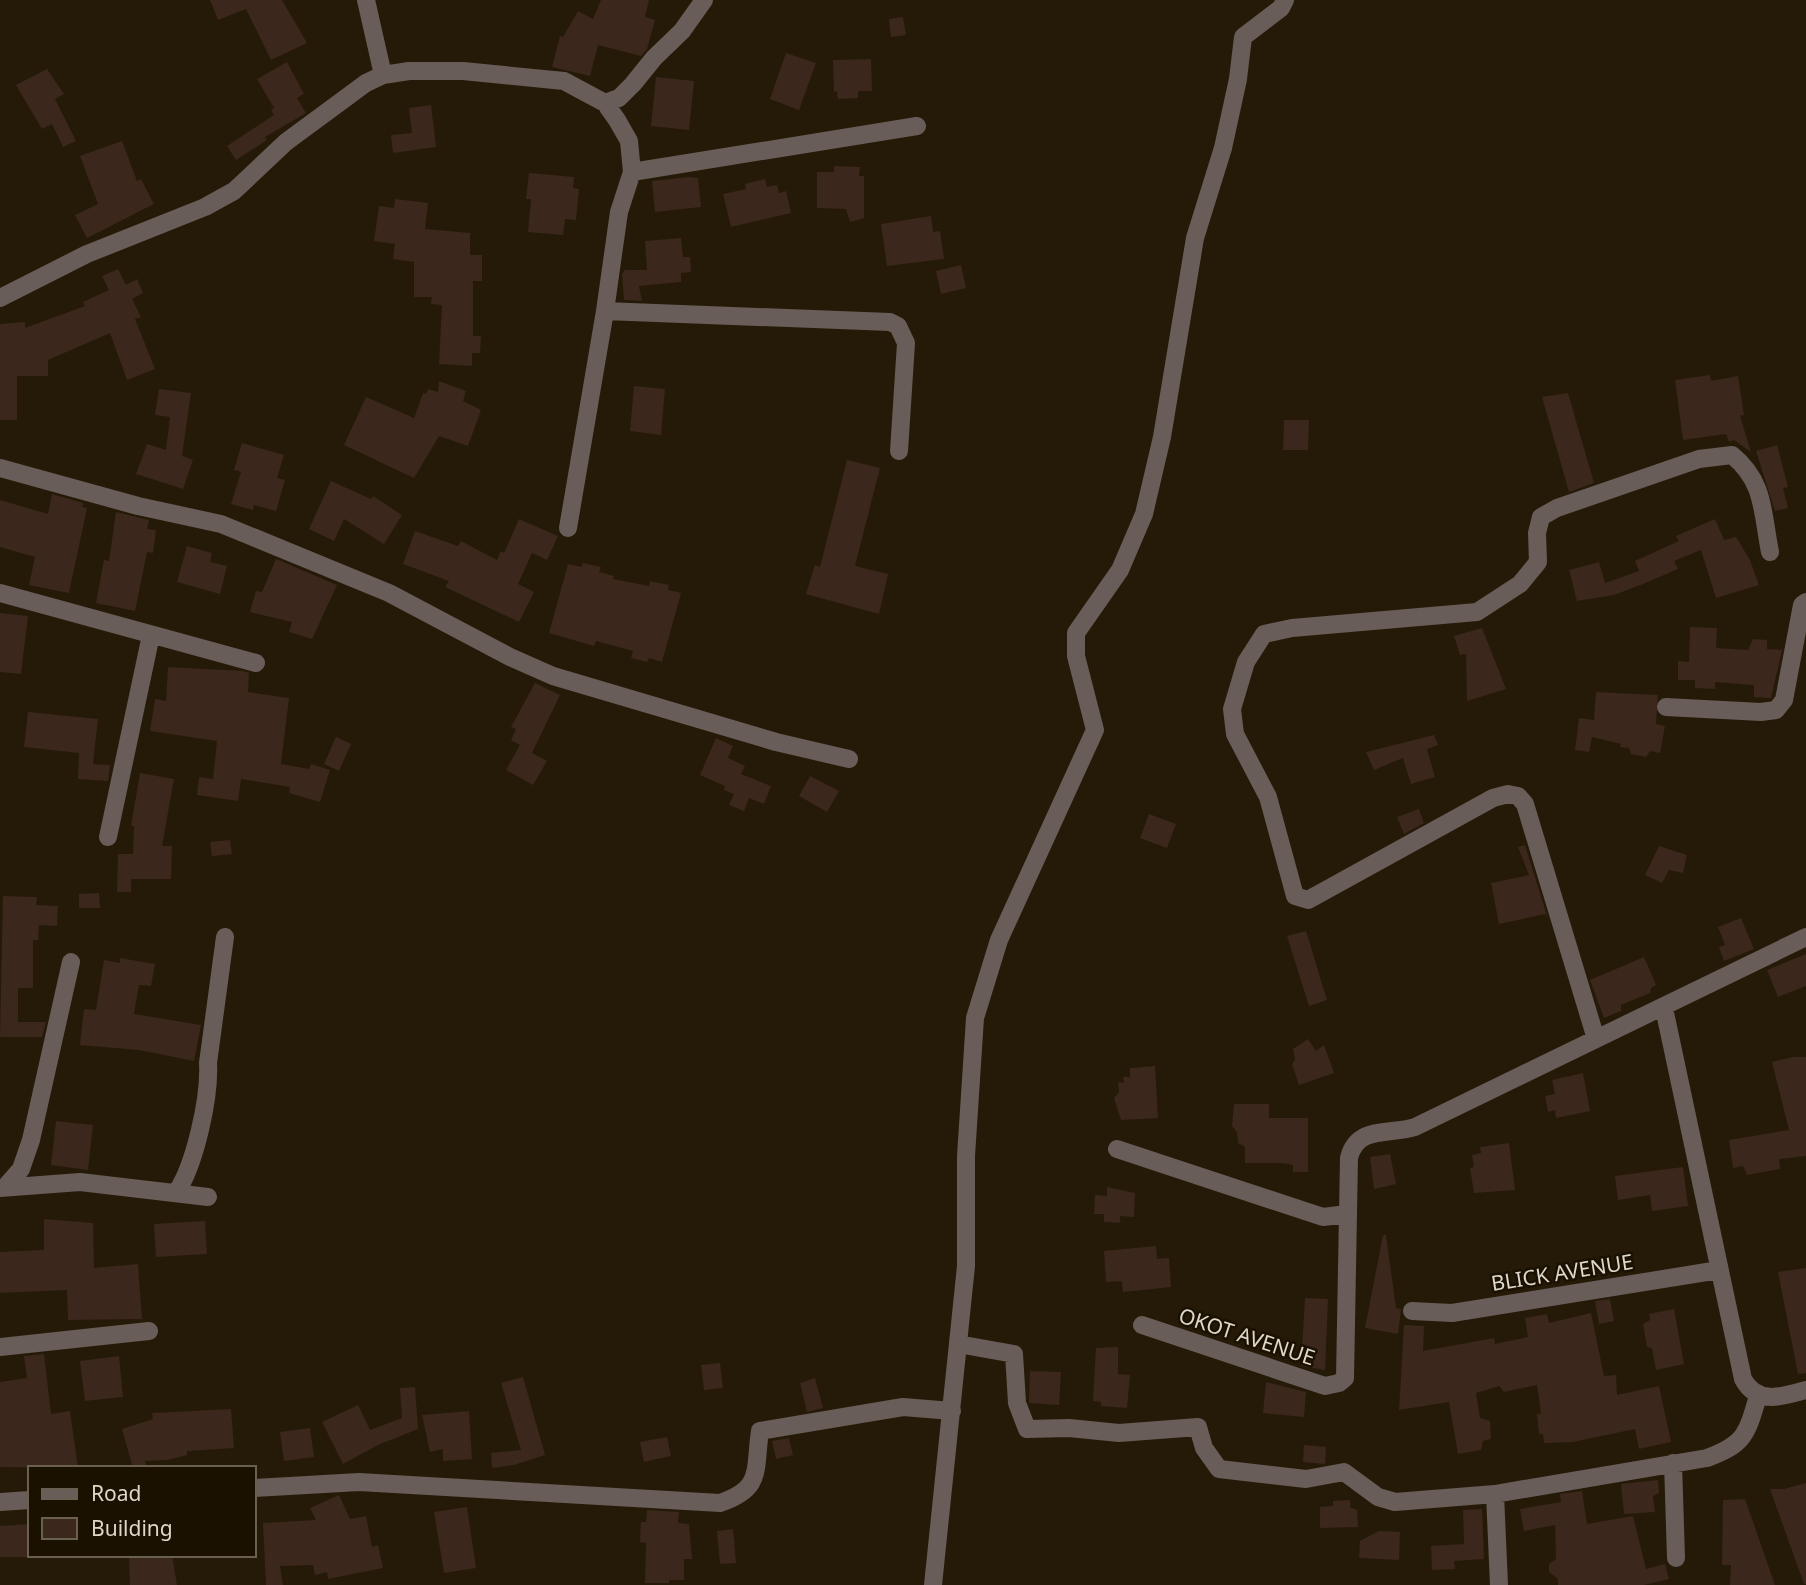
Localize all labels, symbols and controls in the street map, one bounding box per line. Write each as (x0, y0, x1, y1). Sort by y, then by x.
street label: BLICK AVENUE (1489, 1247, 1635, 1297)
street label: OKOT AVENUE (1175, 1301, 1319, 1371)
legend (28, 1466, 256, 1557)
text: Road (91, 1479, 141, 1507)
text: Building (91, 1514, 173, 1542)

